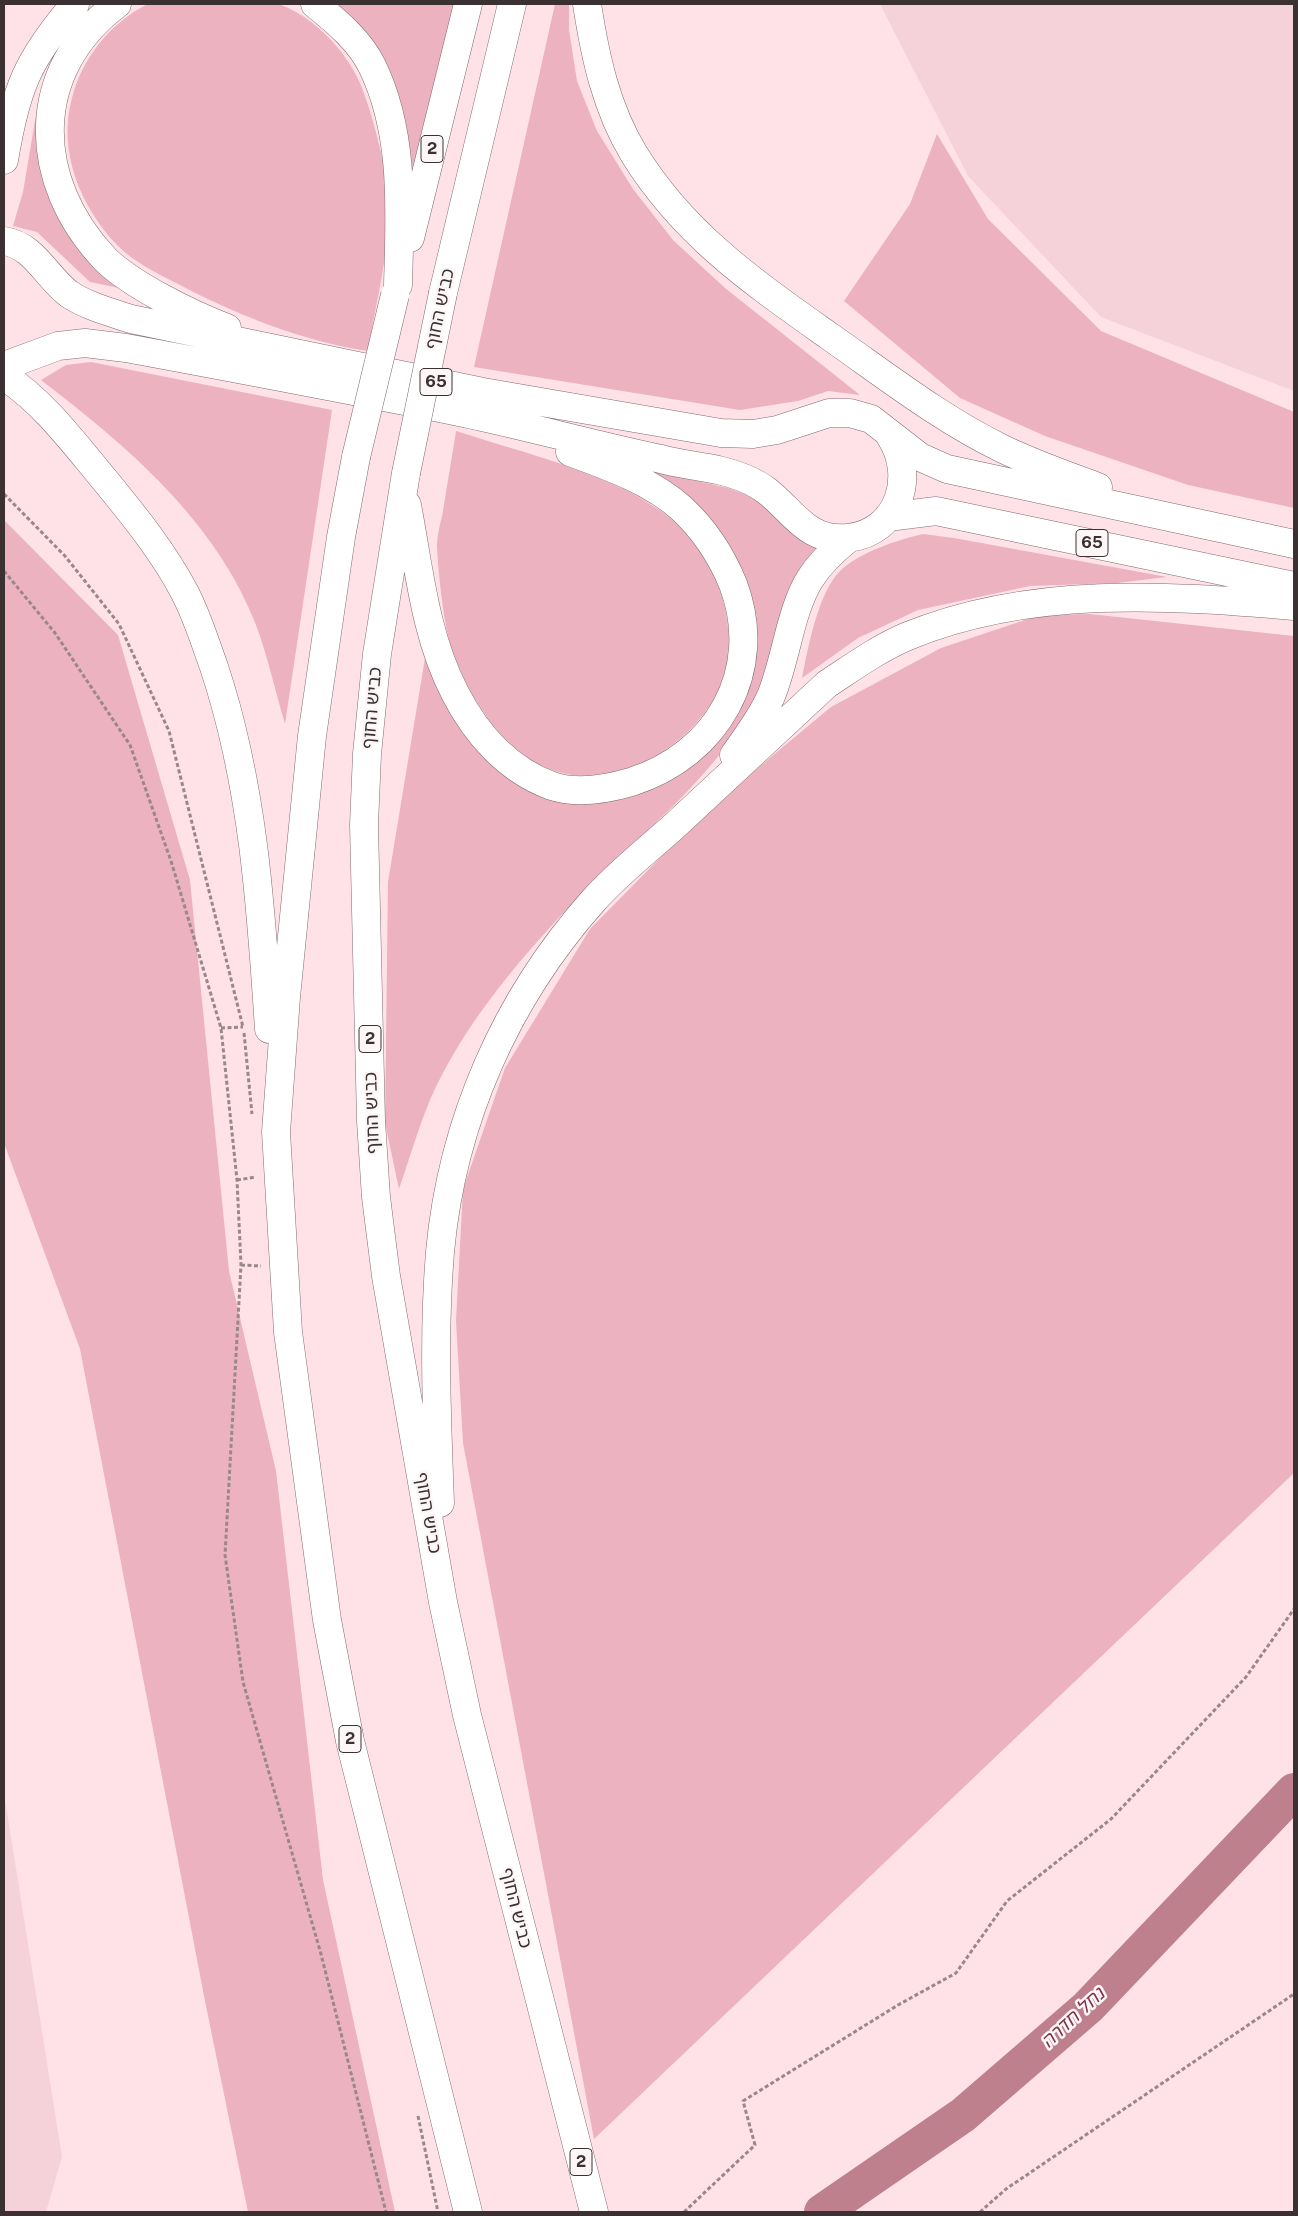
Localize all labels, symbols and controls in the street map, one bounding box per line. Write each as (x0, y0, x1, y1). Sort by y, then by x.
road number: 2 (421, 136, 443, 162)
street label: כביש החוף (421, 267, 459, 351)
road number: 65 (420, 368, 452, 396)
road number: 65 (1076, 530, 1108, 556)
street label: כביש החוף (358, 666, 386, 750)
road number: 2 (359, 1026, 381, 1052)
street label: כביש החוף (360, 1072, 384, 1154)
street label: כביש החוף (410, 1471, 446, 1555)
road number: 2 (339, 1726, 361, 1752)
street label: כביש החוף (496, 1866, 536, 1950)
water label: נחל חדרה (1037, 1983, 1109, 2053)
road number: 2 (570, 2148, 592, 2176)

